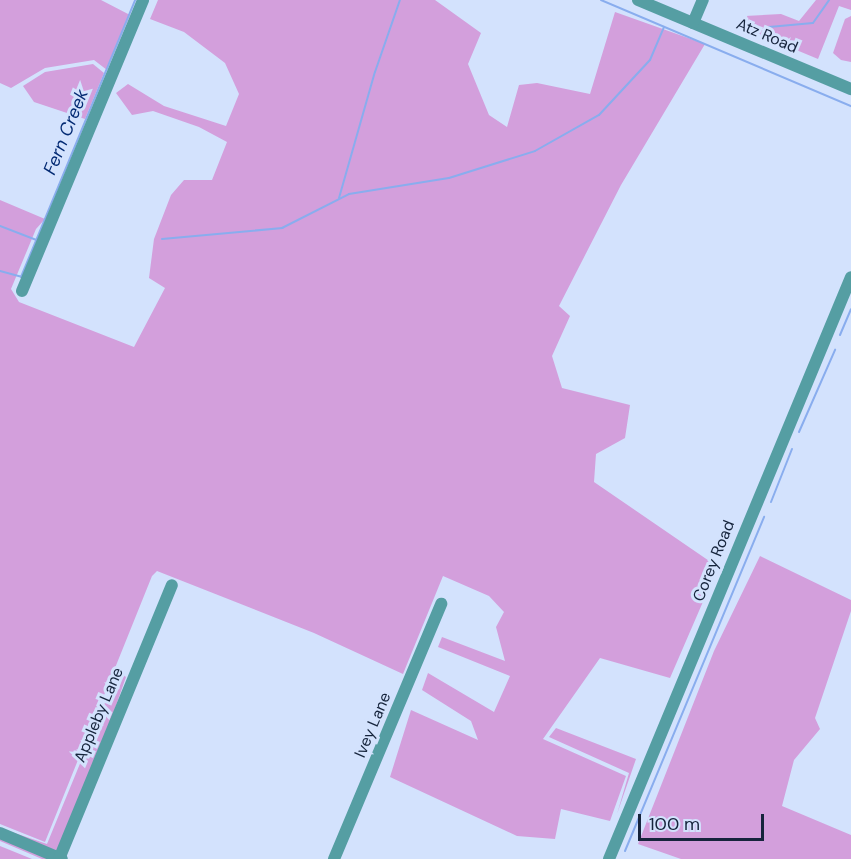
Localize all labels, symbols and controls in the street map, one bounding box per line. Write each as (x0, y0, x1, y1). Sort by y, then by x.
street label: Atz Road (733, 14, 801, 58)
water label: Fern Creek (39, 86, 93, 178)
street label: Corey Road (689, 518, 739, 604)
street label: Appleby Lane (70, 665, 128, 765)
street label: Ivey Lane (351, 689, 395, 761)
scale bar (641, 802, 767, 840)
text: 100 m (649, 812, 700, 836)

